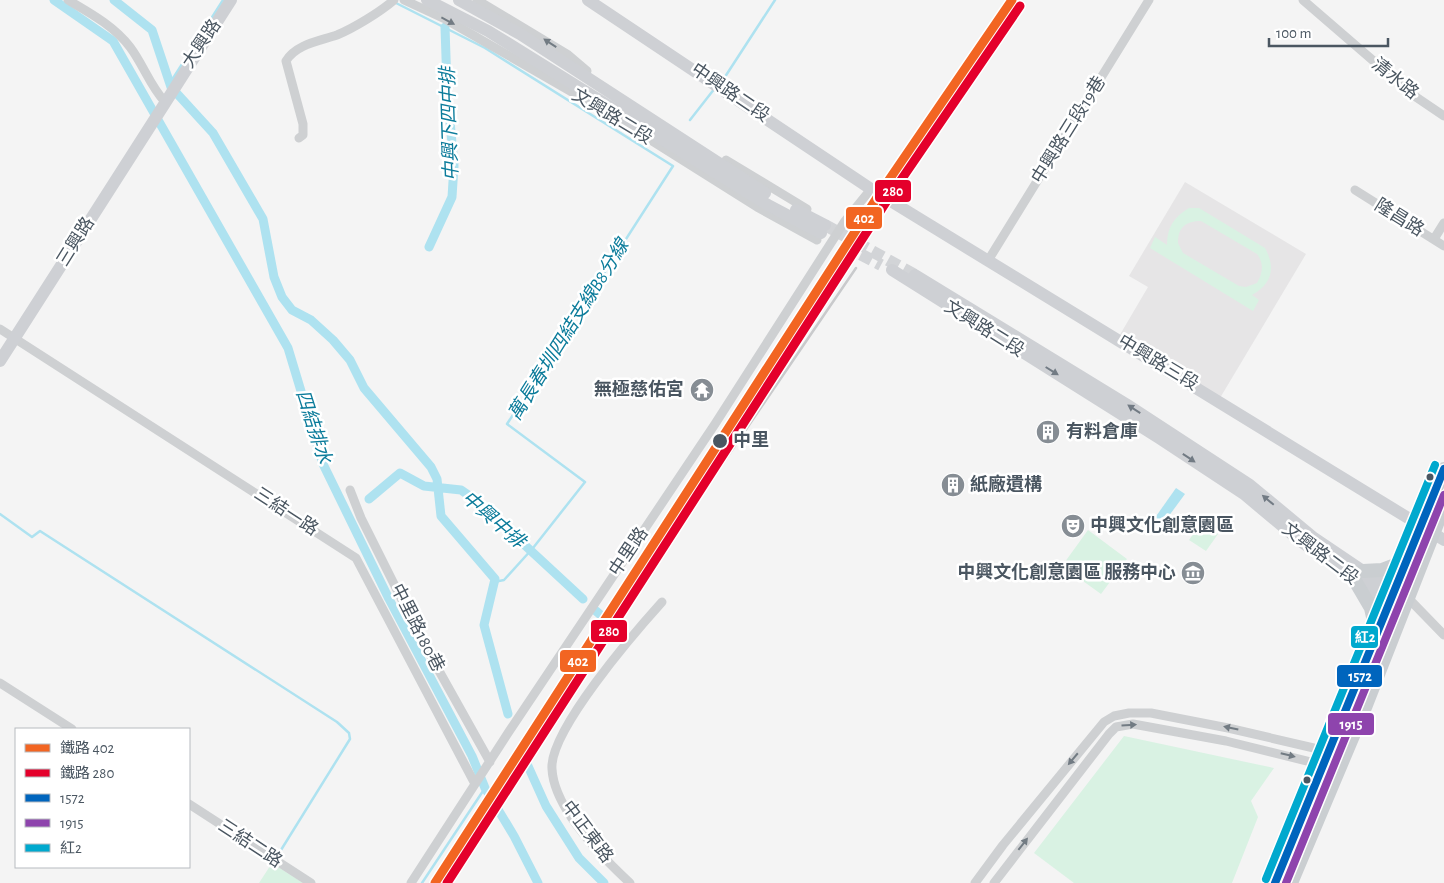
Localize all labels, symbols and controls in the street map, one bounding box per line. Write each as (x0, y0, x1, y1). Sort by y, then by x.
street label: 大興路 (178, 15, 225, 71)
scale bar (1269, 15, 1388, 47)
one-way arrow (441, 17, 456, 25)
text: 100 m (1276, 26, 1311, 41)
one-way arrow (544, 38, 557, 48)
street label: 清水路 (1368, 53, 1423, 103)
street label: 中興路二段 (688, 59, 773, 126)
water label: 中興下四中排 (437, 64, 461, 181)
street label: 中興路三段19巷 (1027, 72, 1109, 187)
street label: 文興路二段 (569, 84, 656, 148)
line badge: 280 (874, 179, 912, 203)
text: 280 (883, 185, 903, 199)
street label: 隆昌路 (1371, 194, 1428, 240)
line badge: 402 (845, 206, 883, 230)
text: 402 (854, 212, 875, 226)
street label: 三興路 (52, 213, 98, 270)
water label: 萬長春圳四結支線B8分線 (504, 234, 633, 424)
street label: 文興路二段 (941, 296, 1028, 360)
street label: 中興路三段 (1115, 330, 1202, 394)
one-way arrow (1045, 366, 1058, 376)
temple icon: 無極慈佑宮 (689, 377, 715, 403)
place label: 無極慈佑宮 (594, 379, 684, 399)
water label: 四結排水 (292, 387, 336, 467)
one-way arrow (1127, 404, 1140, 414)
building icon: 有料倉庫 (1035, 419, 1061, 445)
place label: 有料倉庫 (1066, 421, 1138, 441)
place label: 中里 (733, 431, 769, 450)
marker: 中里 (711, 432, 729, 450)
one-way arrow (1182, 453, 1196, 463)
building icon: 紙廠遺構 (940, 472, 966, 498)
unlabelled marker (1425, 472, 1435, 482)
place label: 紙廠遺構 (970, 474, 1042, 494)
street label: 三結一路 (251, 483, 322, 539)
water label: 中興中排 (458, 487, 531, 554)
one-way arrow (1262, 494, 1275, 505)
theatre icon: 中興文化創意園區 (1060, 513, 1086, 539)
place label: 中興文化創意園區 (1090, 514, 1234, 535)
street label: 文興路二段 (1279, 518, 1363, 588)
street label: 中里路 (605, 523, 652, 579)
museum icon: 中興文化創意園區 服務中心 (1180, 560, 1206, 586)
place label: 中興文化創意園區 服務中心 (957, 561, 1176, 582)
street label: 中里路180巷 (387, 580, 449, 675)
line badge: 280 (590, 619, 628, 643)
text: 280 (599, 625, 619, 639)
line badge: 紅2 (1350, 625, 1379, 649)
text: 紅2 (1355, 630, 1376, 645)
line badge: 402 (559, 649, 597, 673)
text: 402 (568, 655, 589, 669)
line badge: 1572 (1336, 664, 1383, 688)
text: 1572 (1348, 670, 1372, 684)
line badge: 1915 (1327, 712, 1375, 736)
text: 1915 (1340, 718, 1362, 732)
one-way arrow (1122, 721, 1138, 729)
one-way arrow (1223, 724, 1238, 732)
legend (15, 728, 190, 868)
text: 鐵路 402 (60, 740, 115, 756)
one-way arrow (1281, 751, 1296, 759)
one-way arrow (1068, 753, 1079, 766)
text: 鐵路 280 (60, 765, 114, 781)
unlabelled marker (1302, 775, 1312, 785)
text: 1572 (60, 791, 85, 806)
street label: 中正東路 (558, 797, 617, 866)
street label: 三結二路 (215, 815, 286, 871)
text: 1915 (60, 816, 84, 831)
one-way arrow (1018, 838, 1029, 851)
text: 紅2 (60, 840, 82, 856)

